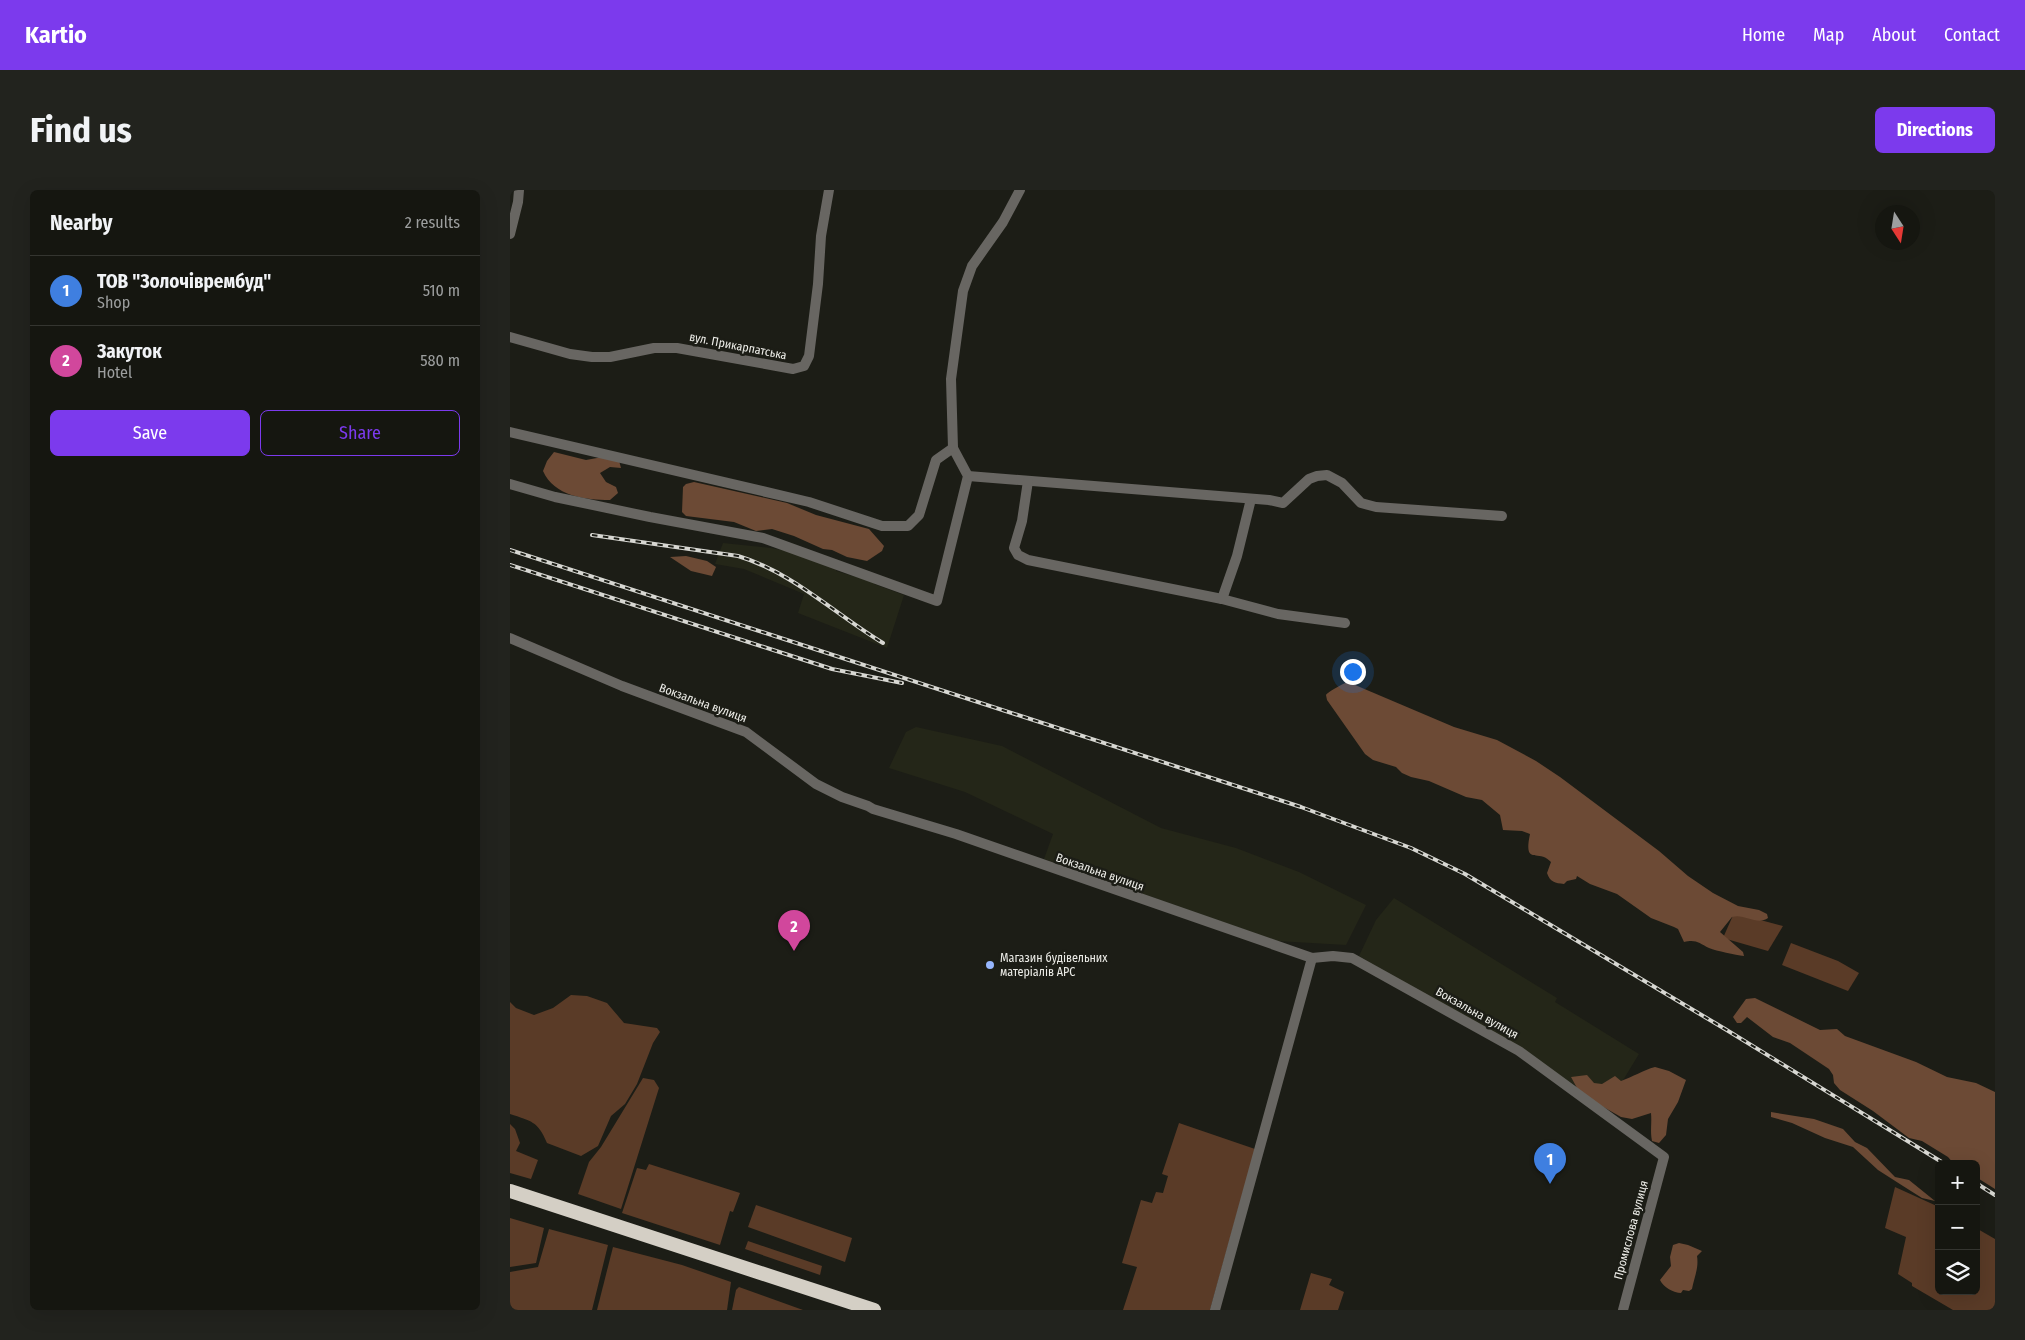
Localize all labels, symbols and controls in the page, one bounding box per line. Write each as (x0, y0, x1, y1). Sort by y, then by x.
text: Kartio (25, 21, 87, 49)
text: Home (1742, 24, 1785, 46)
text: Map (1813, 24, 1844, 46)
text: About (1872, 24, 1916, 46)
text: Contact (1944, 24, 2000, 46)
button: Directions (1875, 107, 1995, 153)
text: Find us (30, 109, 132, 151)
north arrow (1875, 205, 1920, 250)
text: Nearby (50, 210, 112, 236)
text: 2 results (405, 213, 460, 232)
text: ТОВ "Золочіврембуд" (97, 270, 271, 293)
text: 1 (63, 281, 69, 300)
text: 510 m (423, 281, 460, 300)
text: Shop (97, 293, 130, 312)
street label: вул. Прикарпатська (688, 330, 788, 362)
text: Закуток (97, 340, 162, 363)
text: 2 (62, 351, 70, 370)
text: 580 m (420, 351, 460, 370)
text: Hotel (97, 363, 132, 382)
button: Save (50, 410, 250, 456)
button: Share (260, 410, 460, 456)
your location (1340, 659, 1366, 685)
street label: Вокзальна вулиця (657, 681, 749, 725)
street label: Вокзальна вулиця (1054, 850, 1146, 894)
pin: 2 (778, 910, 810, 951)
place label: Магазин будівельних матеріалів APC (1000, 951, 1108, 979)
marker: Магазин будівельних матеріалів APC (984, 959, 996, 971)
street label: Вокзальна вулиця (1433, 984, 1521, 1042)
pin: 1 (1534, 1143, 1566, 1184)
map controls (1935, 1160, 1980, 1295)
button: + (1935, 1160, 1980, 1205)
street label: Промислова вулиця (1611, 1179, 1651, 1281)
button: − (1935, 1205, 1980, 1250)
button: layers (1935, 1250, 1980, 1295)

